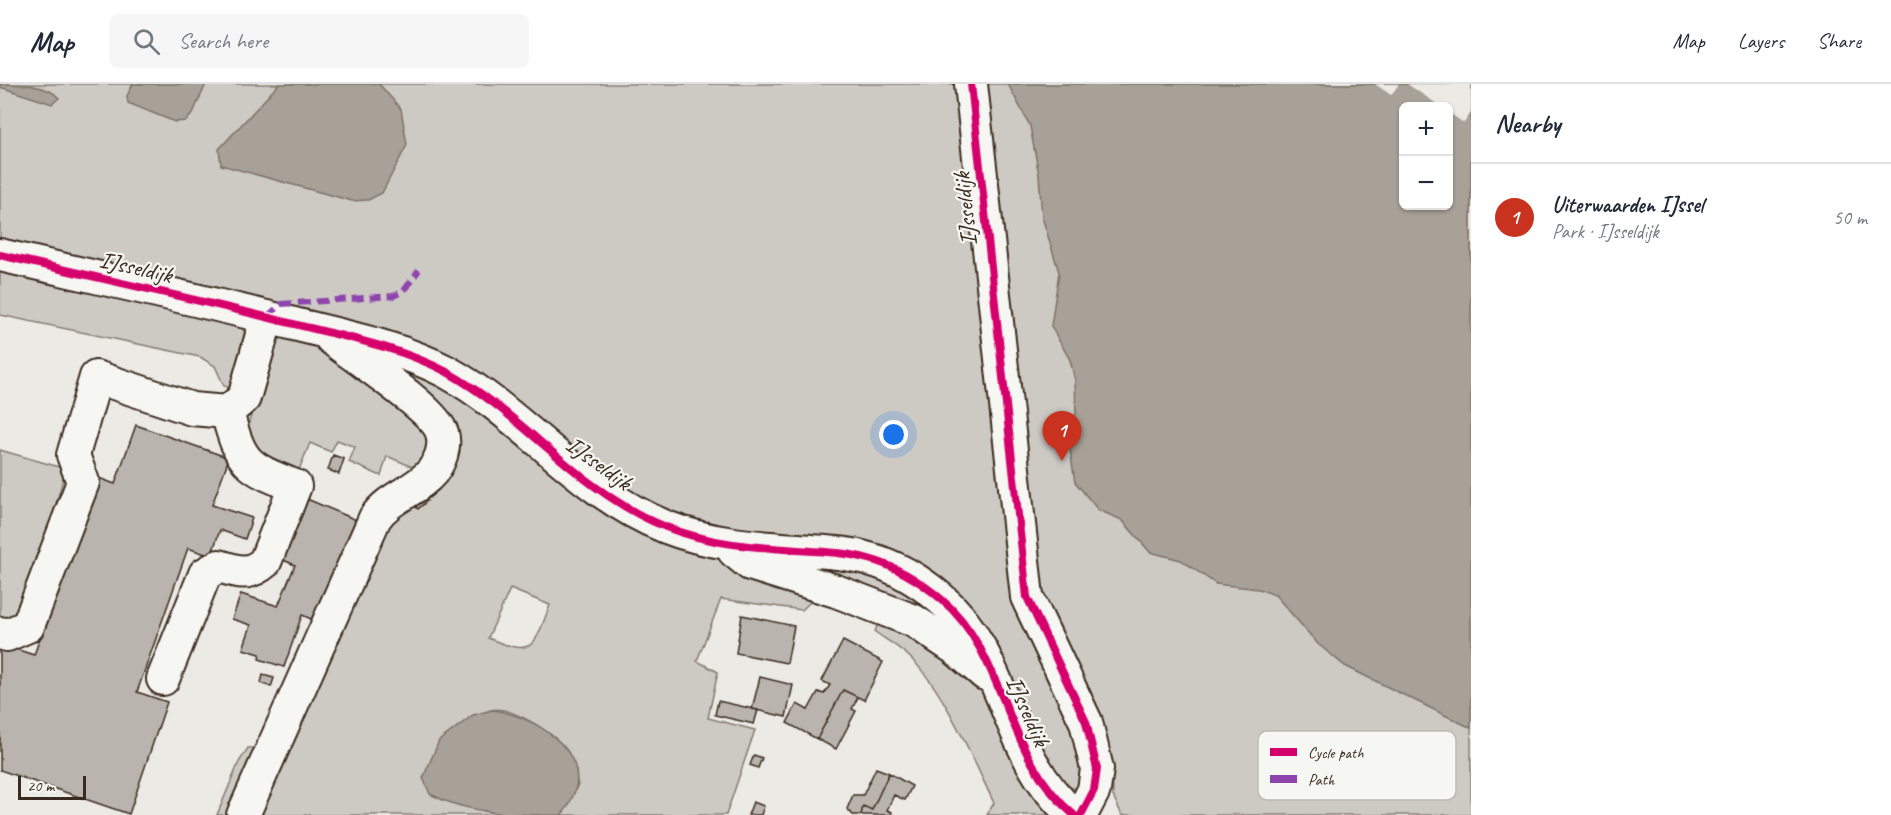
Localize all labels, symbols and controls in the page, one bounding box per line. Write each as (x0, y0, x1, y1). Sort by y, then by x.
search box (109, 14, 529, 68)
text: Map (30, 24, 73, 59)
icon: search (130, 25, 163, 58)
text: Search here (178, 27, 268, 55)
text: Map (1672, 28, 1705, 54)
text: Layers (1738, 28, 1784, 54)
text: Share (1817, 28, 1861, 54)
map controls (1399, 102, 1453, 210)
button: + (1399, 102, 1453, 156)
text: Nearby (1495, 107, 1560, 140)
button: − (1399, 156, 1453, 210)
street label: IJsseldijk (946, 169, 984, 247)
text: Uiterwaarden IJssel (1552, 191, 1704, 219)
text: 1 (1510, 205, 1519, 230)
text: 50 m (1833, 205, 1867, 230)
text: Park · IJsseldijk (1552, 219, 1659, 244)
street label: IJsseldijk (97, 244, 177, 290)
pin: 1 (1042, 412, 1082, 461)
your location (879, 420, 908, 449)
street label: IJsseldijk (560, 429, 639, 498)
street label: IJsseldijk (999, 671, 1058, 753)
legend (1258, 731, 1456, 800)
text: Cycle path (1308, 743, 1364, 763)
text: Path (1308, 770, 1335, 790)
scale bar (18, 773, 86, 800)
text: 20 m (27, 776, 54, 796)

